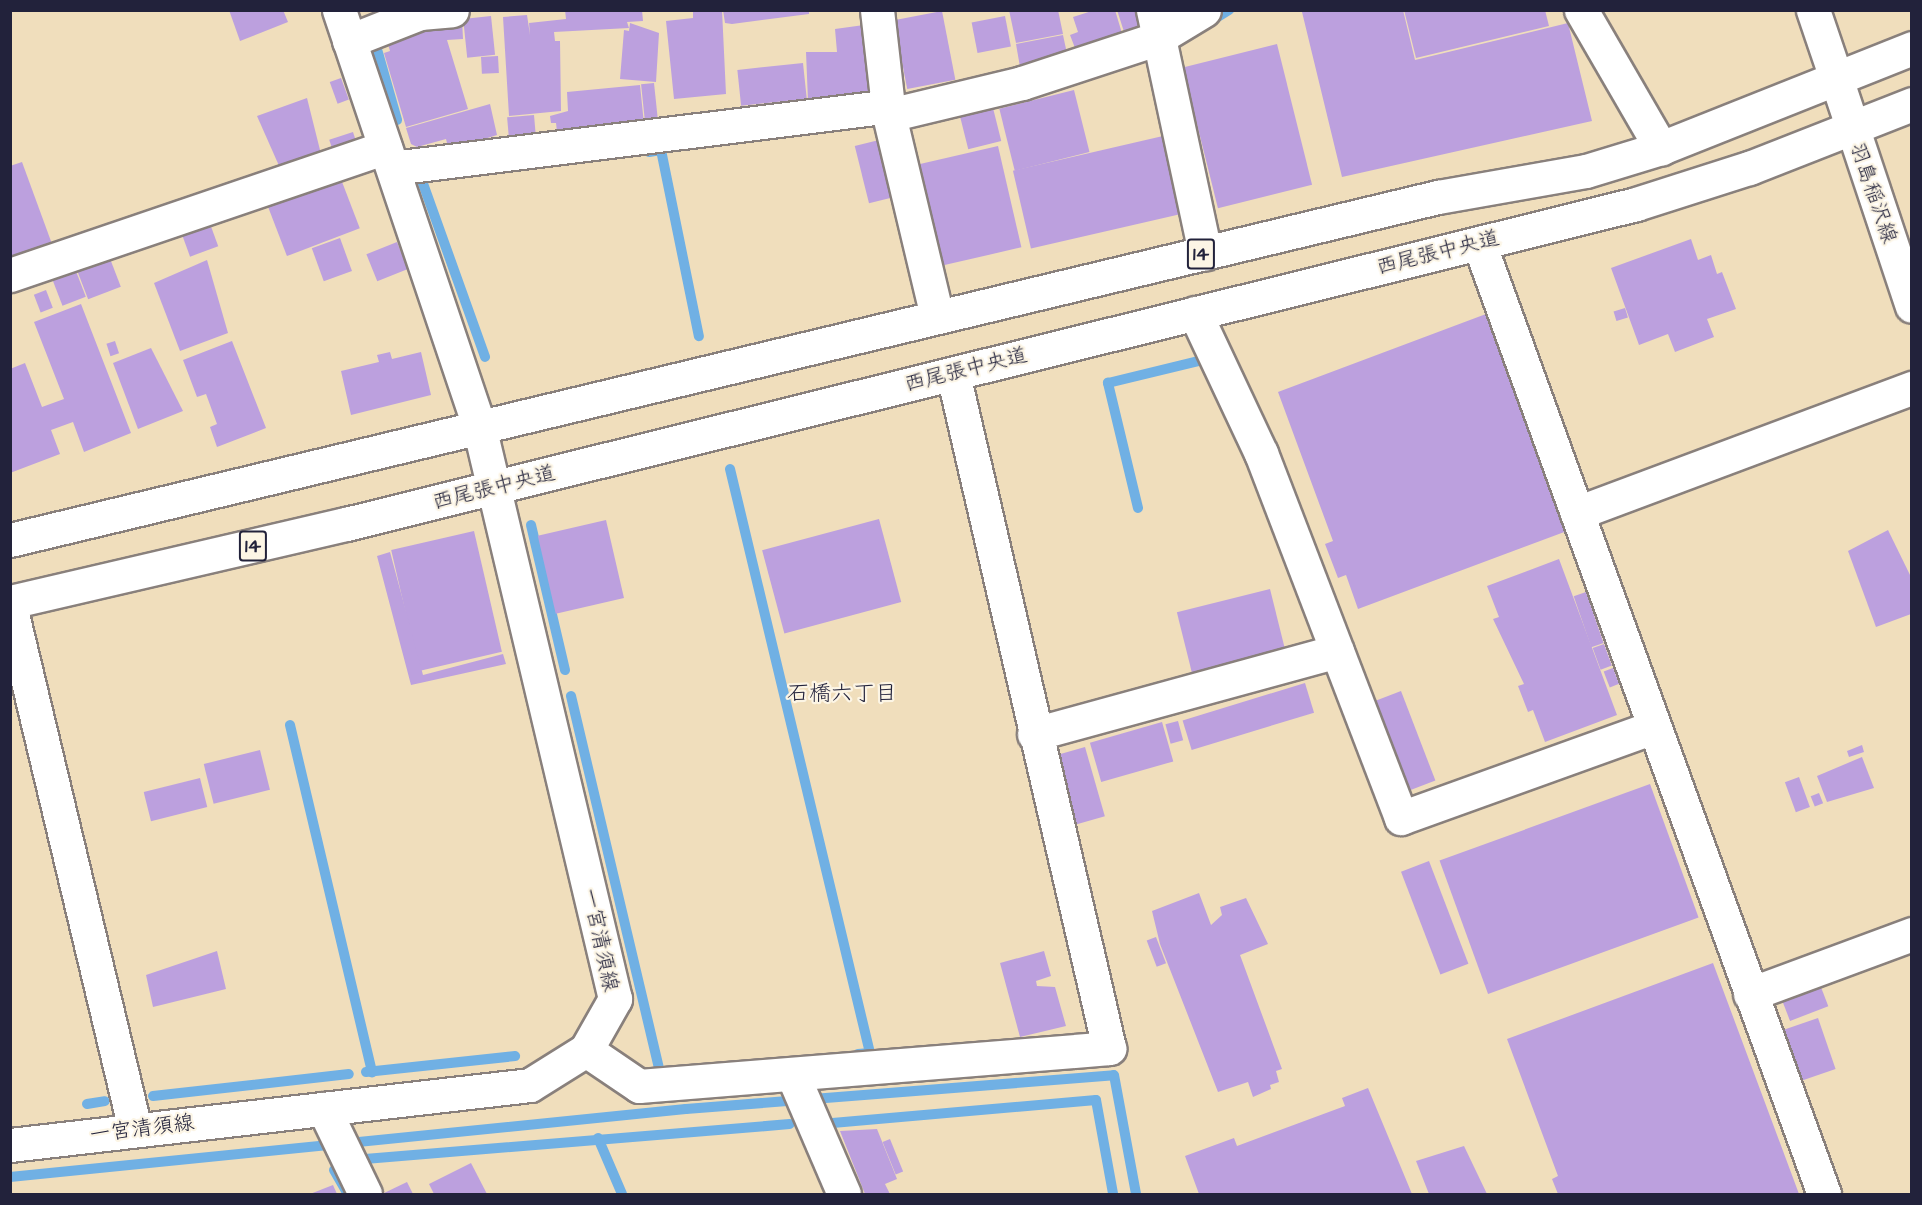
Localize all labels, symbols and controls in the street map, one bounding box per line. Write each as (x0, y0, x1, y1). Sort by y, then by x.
street label: 羽島稲沢線 (1844, 139, 1902, 247)
street label: 西尾張中央道 (1374, 226, 1502, 280)
road number: 14 (1186, 237, 1216, 271)
street label: 西尾張中央道 (902, 343, 1030, 397)
street label: 西尾張中央道 (430, 461, 558, 515)
road number: 14 (238, 529, 268, 563)
district label: 石橋六丁目 (787, 681, 897, 707)
street label: 一宮清須線 (577, 886, 623, 994)
street label: 一宮清須線 (88, 1110, 196, 1148)

